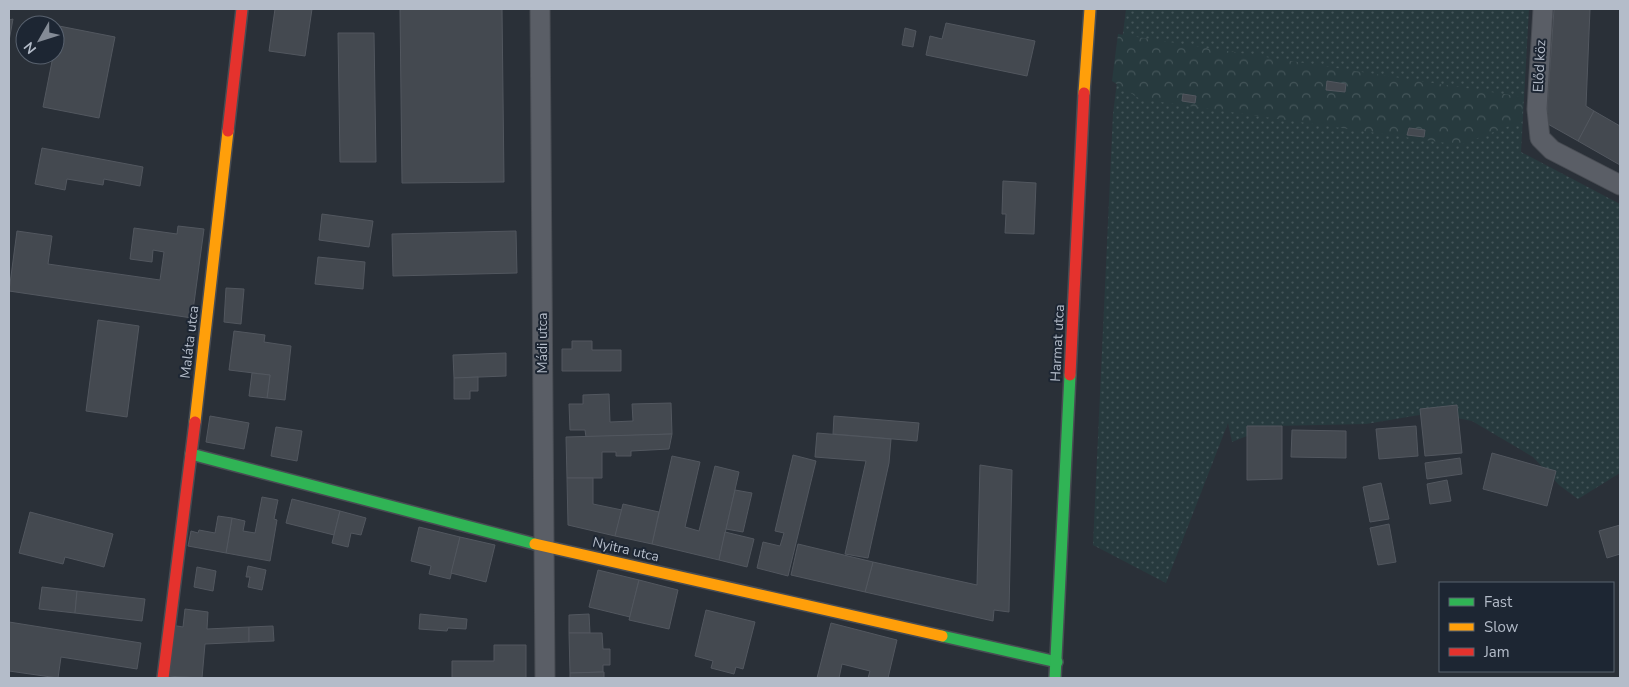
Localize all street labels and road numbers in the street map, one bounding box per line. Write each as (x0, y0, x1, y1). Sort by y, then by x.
street label: Előd köz (1529, 39, 1550, 93)
street label: Maláta utca (176, 304, 203, 380)
street label: Harmat utca (1046, 304, 1069, 382)
street label: Mádi utca (533, 313, 552, 373)
street label: Nyitra utca (591, 533, 661, 566)

